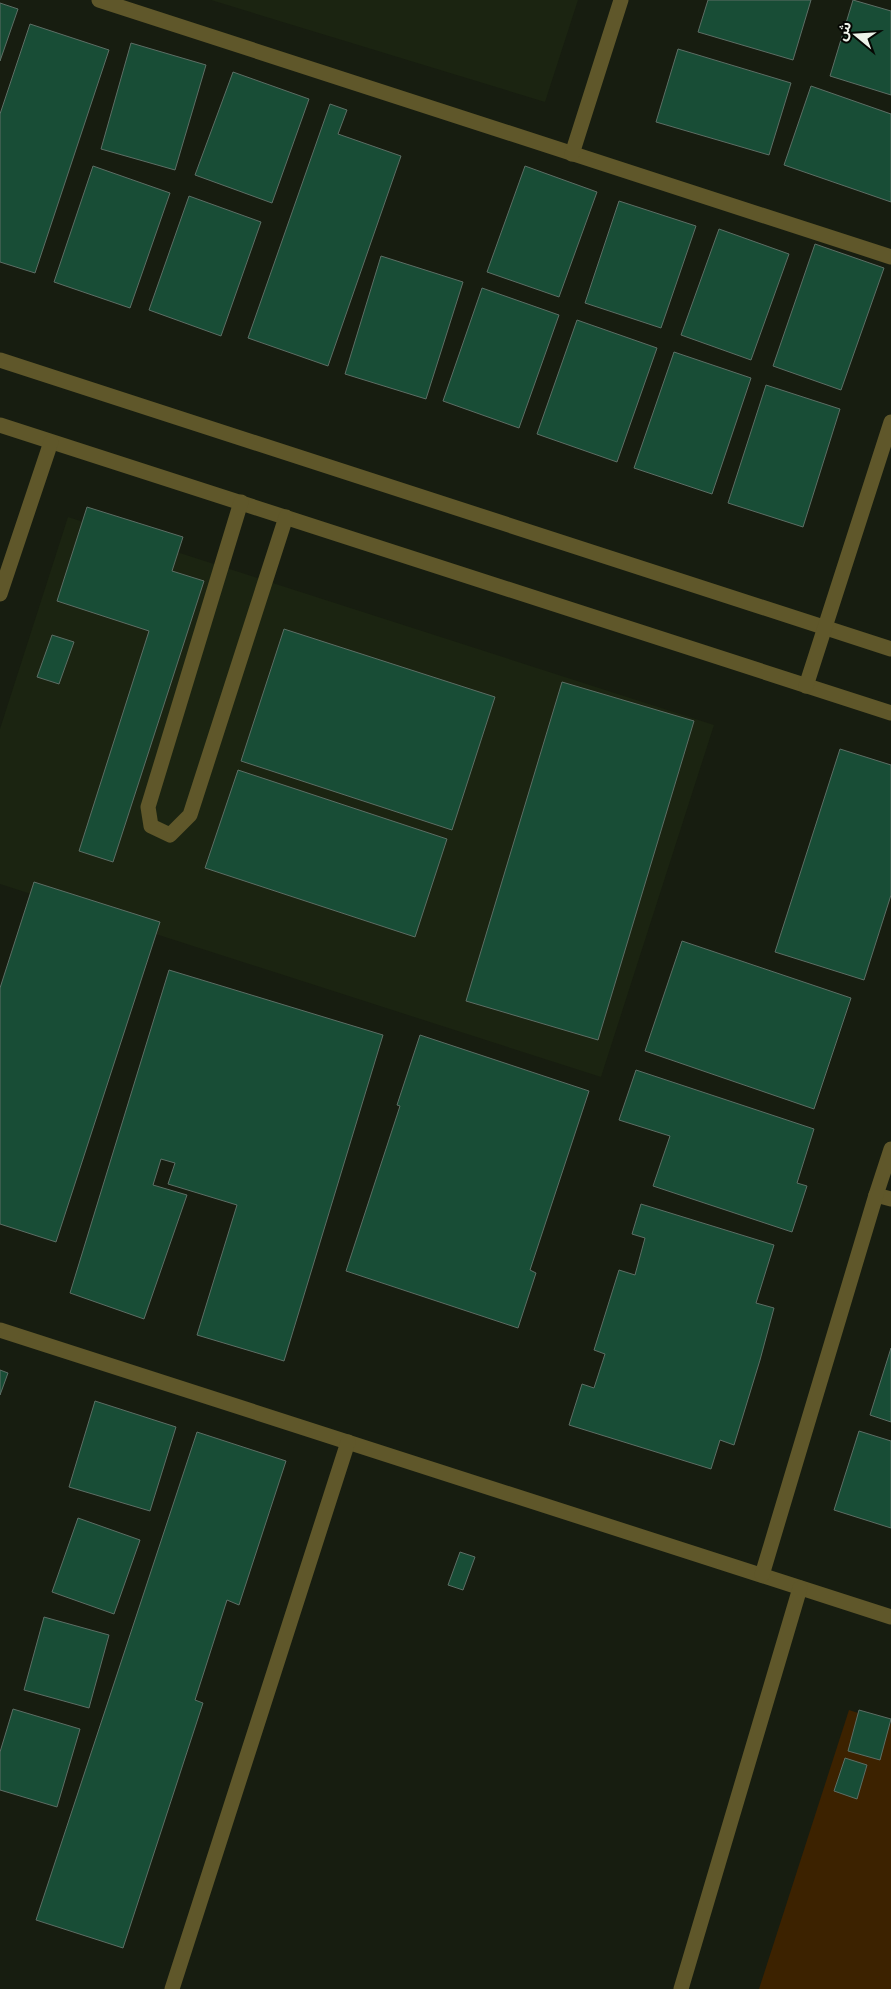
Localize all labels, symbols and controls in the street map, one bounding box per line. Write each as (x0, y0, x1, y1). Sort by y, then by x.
north arrow (831, 10, 881, 60)
text: ش (833, 19, 854, 43)

